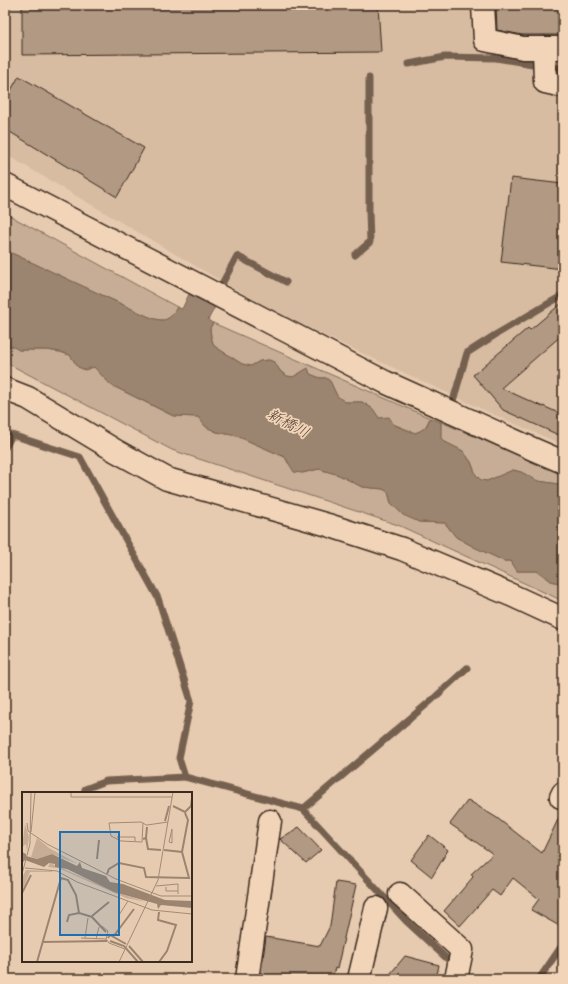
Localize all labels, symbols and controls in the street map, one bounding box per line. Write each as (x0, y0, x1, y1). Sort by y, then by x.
water label: 新橋川 (263, 404, 313, 444)
inset map (22, 792, 192, 962)

